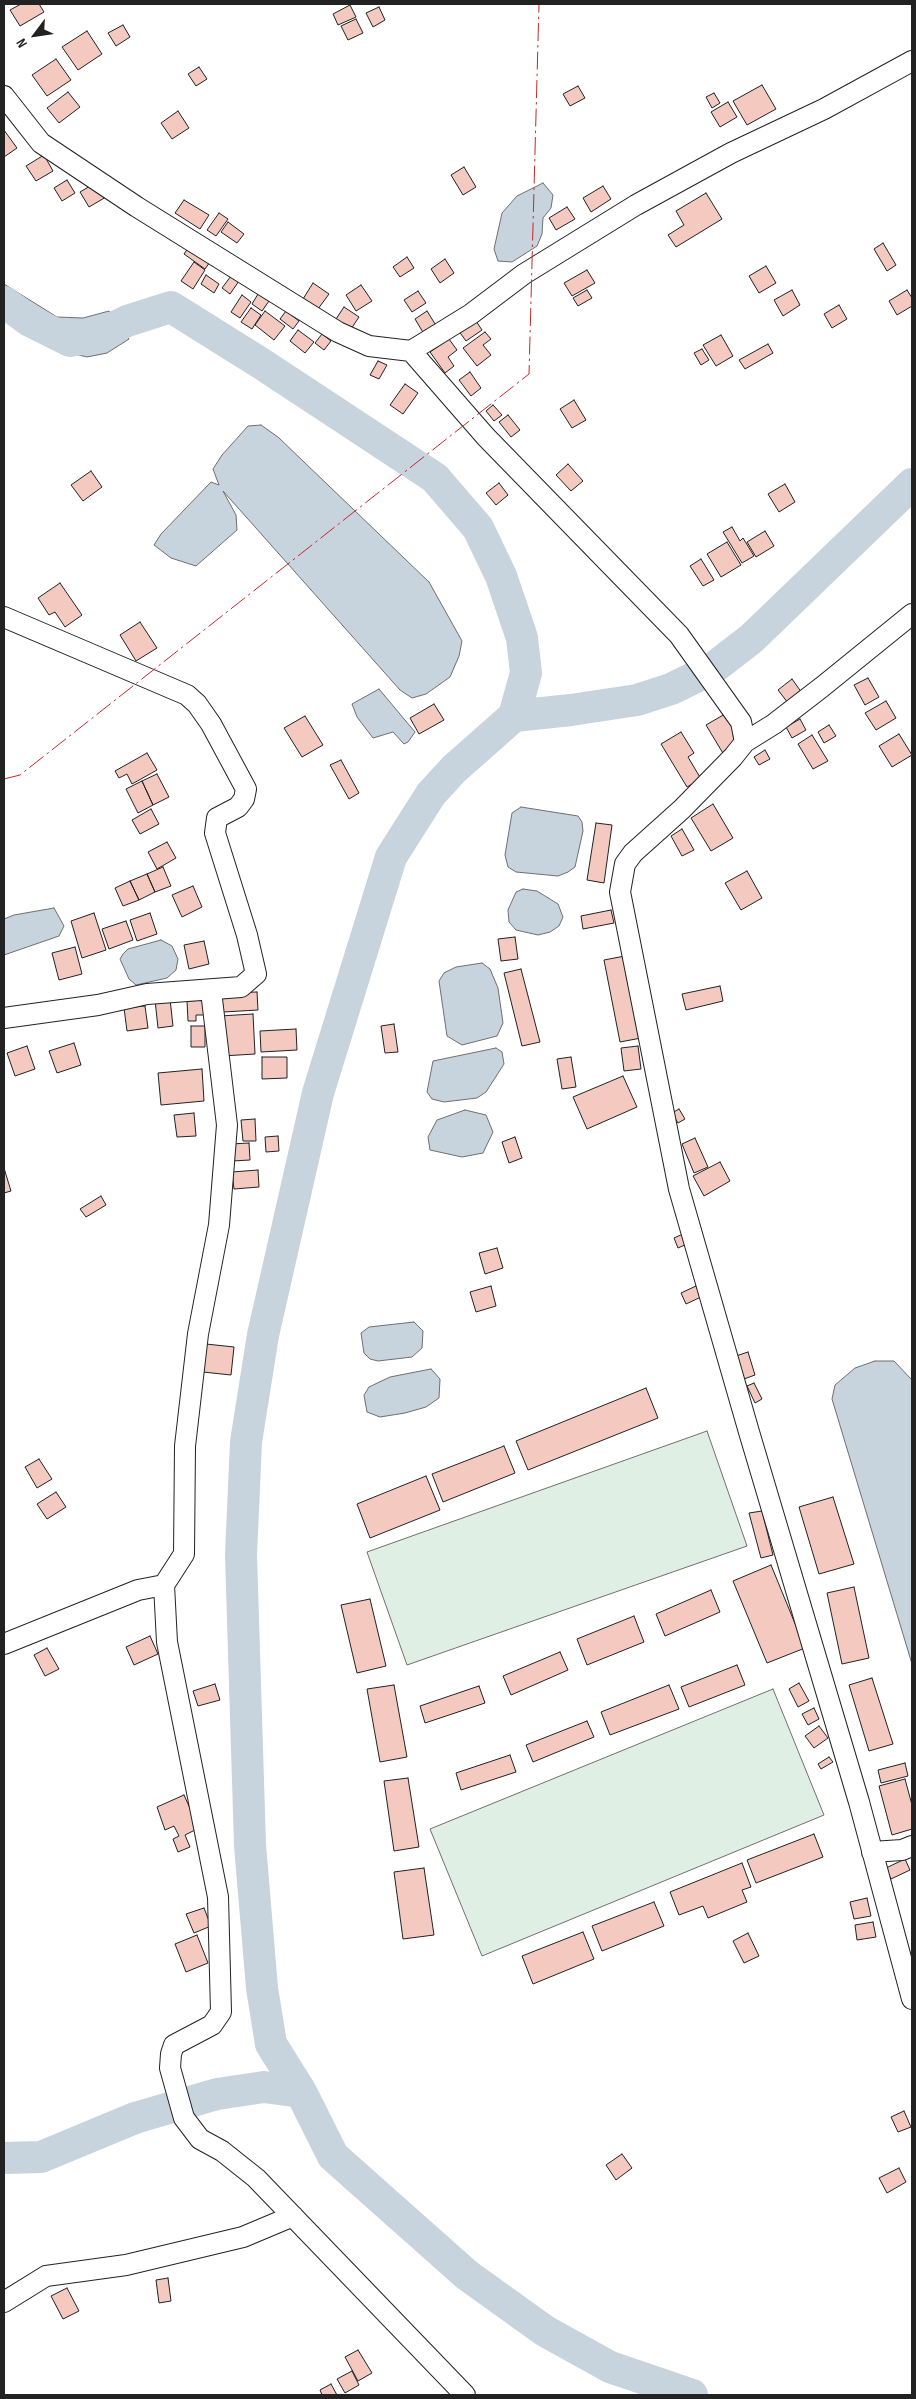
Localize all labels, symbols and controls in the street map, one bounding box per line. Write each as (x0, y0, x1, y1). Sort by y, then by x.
north arrow (10, 10, 60, 60)
text: N (13, 35, 31, 51)

